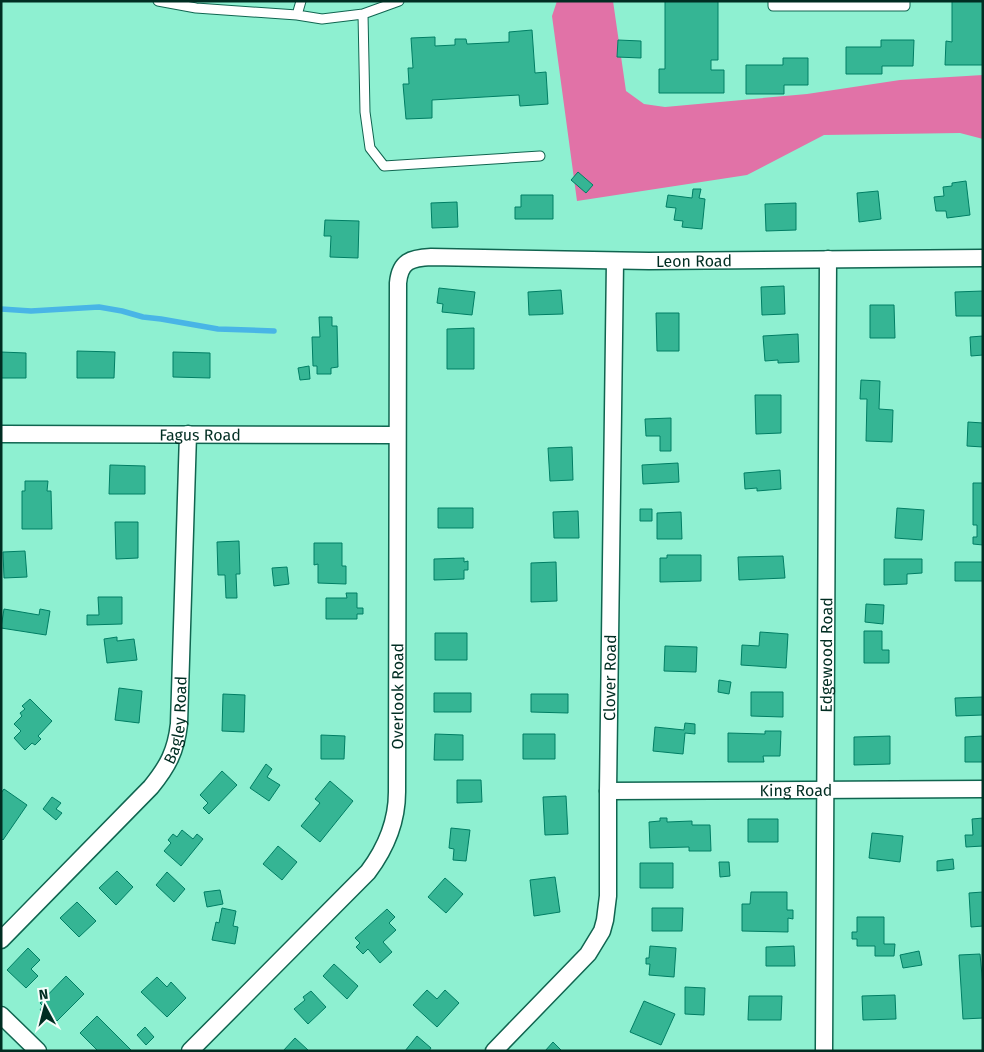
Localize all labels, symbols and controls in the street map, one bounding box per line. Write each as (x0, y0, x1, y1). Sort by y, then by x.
street label: Leon Road (656, 251, 732, 270)
street label: Fagus Road (159, 425, 241, 444)
street label: Edgewood Road (816, 597, 836, 713)
street label: Clover Road (599, 634, 620, 721)
street label: Overlook Road (388, 643, 407, 749)
street label: Bagley Road (159, 676, 190, 767)
street label: King Road (760, 780, 832, 800)
north arrow (20, 982, 70, 1032)
text: N (38, 986, 49, 1004)

